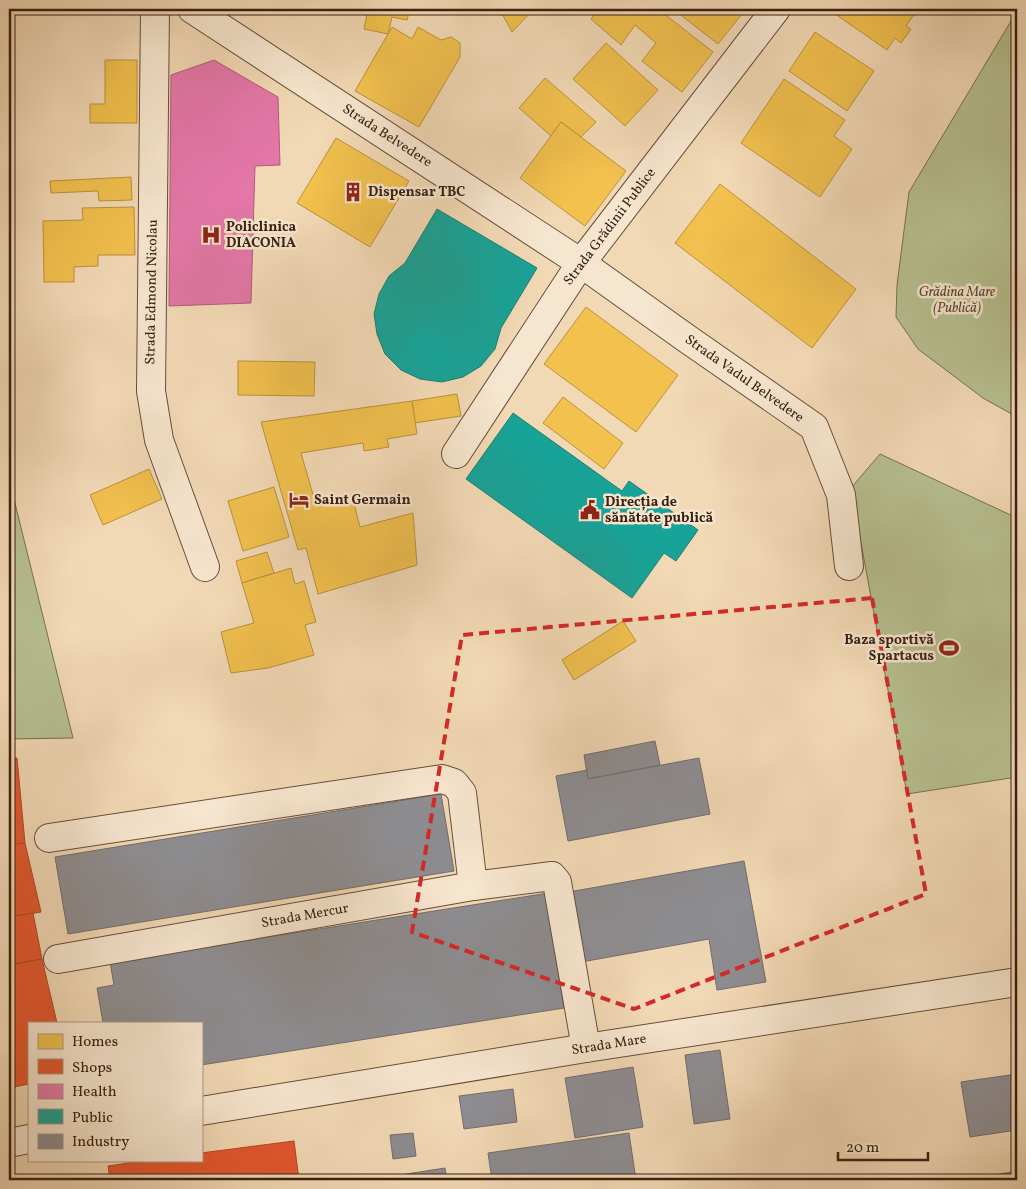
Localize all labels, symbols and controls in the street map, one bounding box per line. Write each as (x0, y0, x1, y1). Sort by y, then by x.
street label: Strada Belvedere (338, 100, 436, 172)
street label: Strada Grădinii Publice (559, 164, 661, 290)
building icon: Dispensar TBC (342, 181, 364, 203)
place label: Dispensar TBC (368, 183, 465, 202)
place label: Policlinica DIACONIA (226, 218, 297, 253)
street label: Strada Edmond Nicolau (141, 219, 163, 365)
hospital icon: Policlinica DIACONIA (200, 224, 222, 246)
park label: Grădina Mare (Publică) (919, 283, 995, 318)
street label: Strada Vadul Belvedere (681, 331, 808, 428)
hotel icon: Saint Germain (288, 489, 310, 511)
place label: Saint Germain (314, 491, 411, 510)
place label: Direcția de sănătate publică (605, 493, 713, 528)
public building icon: Direcția de sănătate publică (579, 499, 601, 521)
place label: Baza sportivă Spartacus (844, 631, 934, 666)
sports icon: Baza sportivă Spartacus (938, 637, 960, 659)
street label: Strada Mercur (260, 899, 350, 933)
legend (28, 1022, 202, 1162)
street label: Strada Mare (570, 1030, 648, 1060)
text: Homes (72, 1032, 118, 1053)
text: Shops (72, 1058, 112, 1079)
text: Health (72, 1082, 117, 1103)
text: Public (72, 1108, 113, 1129)
scale bar (838, 1129, 928, 1161)
text: Industry (72, 1132, 129, 1153)
text: 20 m (846, 1138, 879, 1159)

